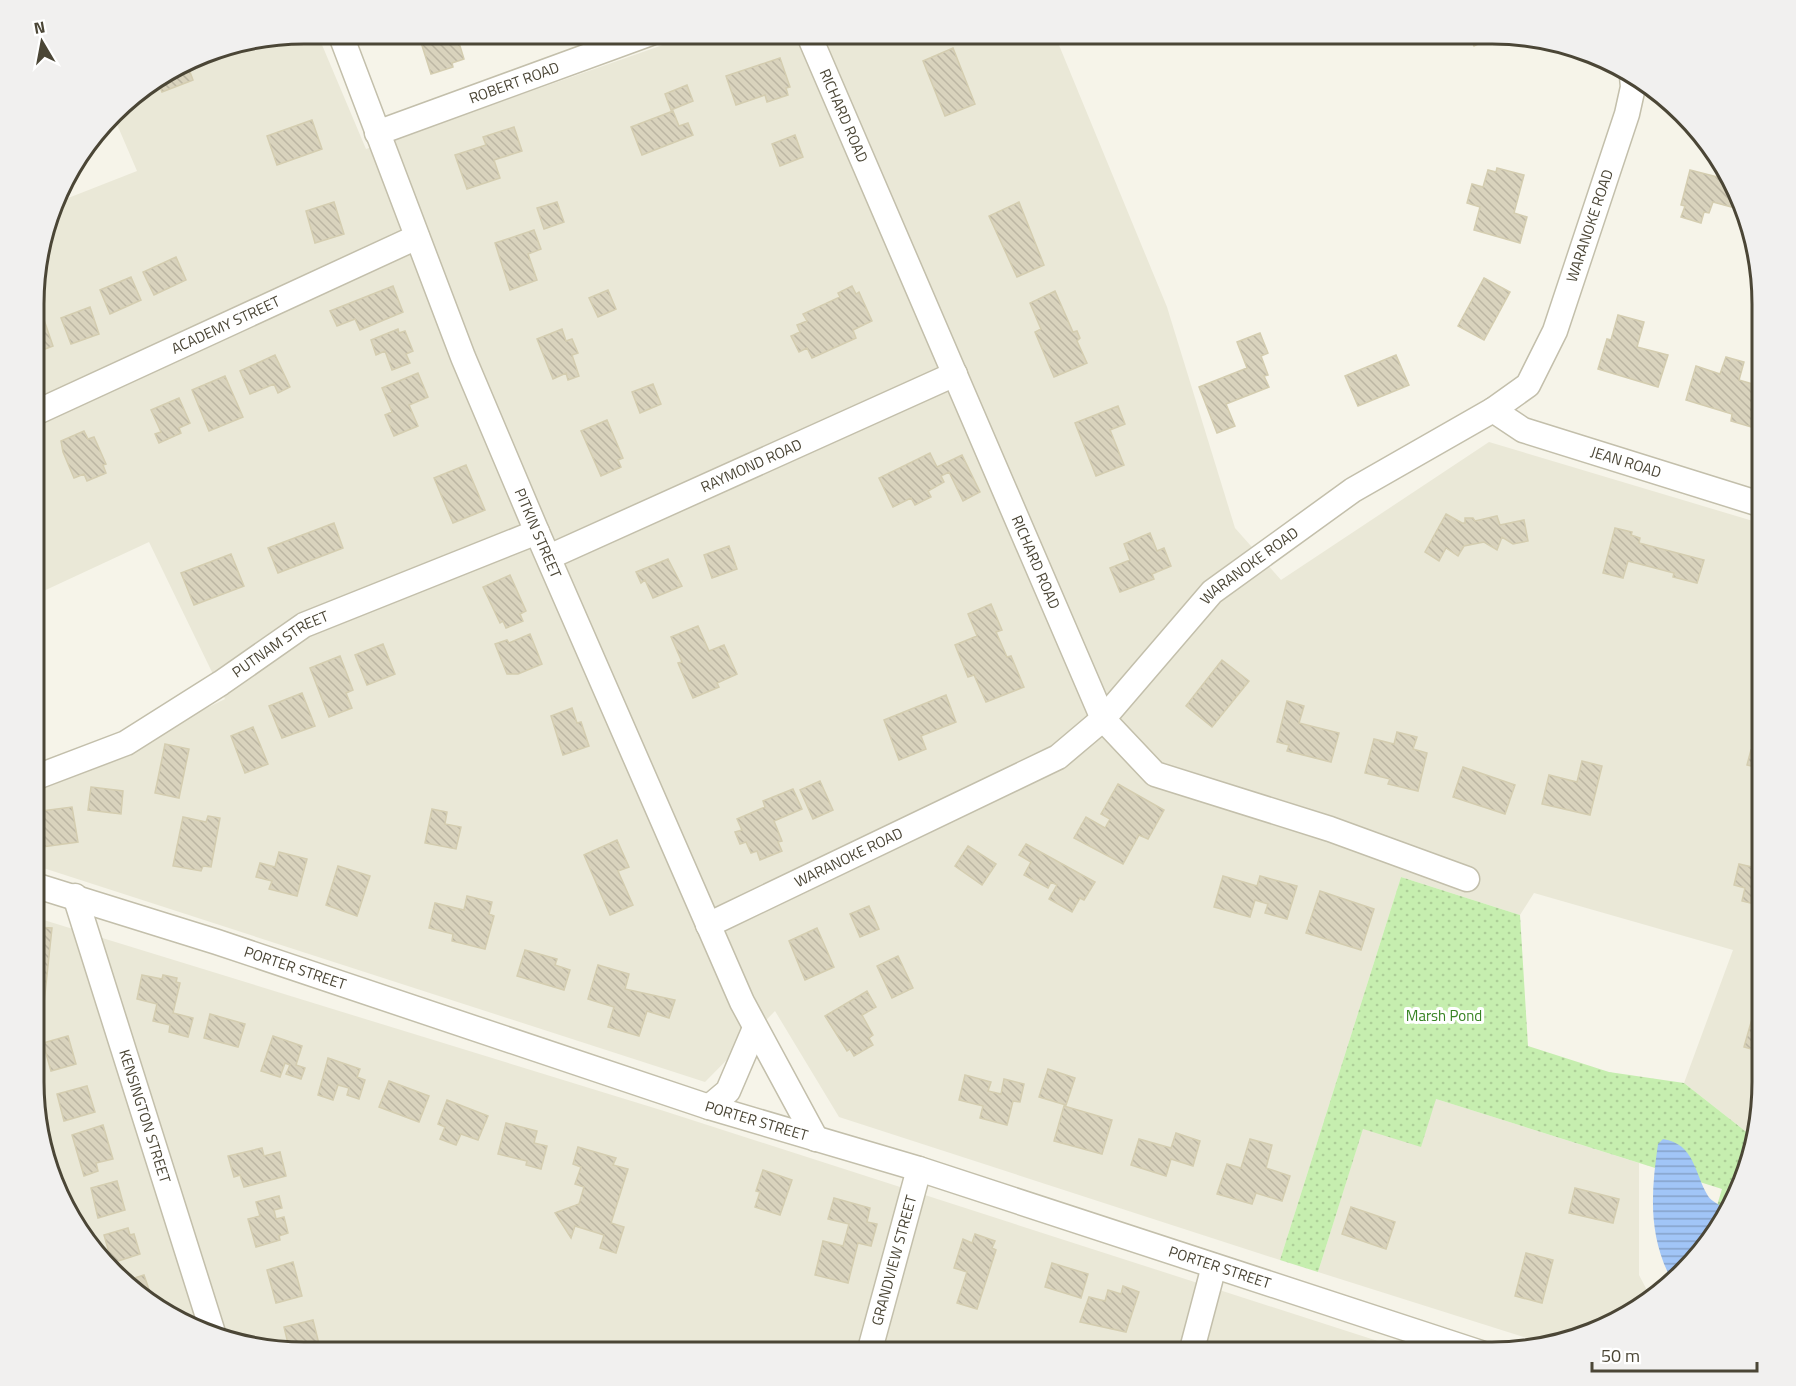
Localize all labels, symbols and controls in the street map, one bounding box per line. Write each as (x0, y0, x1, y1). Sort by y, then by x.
north arrow (12, 12, 72, 72)
text: N (32, 14, 47, 40)
street label: ROBERT ROAD (466, 55, 562, 109)
street label: RICHARD ROAD (814, 65, 874, 166)
street label: WARANOKE ROAD (1560, 166, 1619, 285)
street label: ACADEMY STREET (167, 290, 284, 360)
street label: RAYMOND ROAD (697, 432, 805, 498)
street label: JEAN ROAD (1588, 440, 1664, 484)
street label: PITKIN STREET (509, 484, 568, 582)
street label: RICHARD ROAD (1006, 511, 1066, 612)
street label: WARANOKE ROAD (1194, 521, 1303, 609)
street label: PUTNAM STREET (227, 604, 332, 683)
street label: WARANOKE ROAD (790, 821, 907, 893)
street label: PORTER STREET (241, 940, 349, 996)
park label: Marsh Pond (1406, 1004, 1482, 1027)
street label: KENSINGTON STREET (113, 1046, 177, 1186)
street label: PORTER STREET (702, 1094, 811, 1147)
street label: GRANDVIEW STREET (865, 1192, 922, 1328)
street label: PORTER STREET (1166, 1239, 1274, 1295)
scale bar (1592, 1335, 1757, 1373)
text: 50 m (1601, 1342, 1640, 1369)

